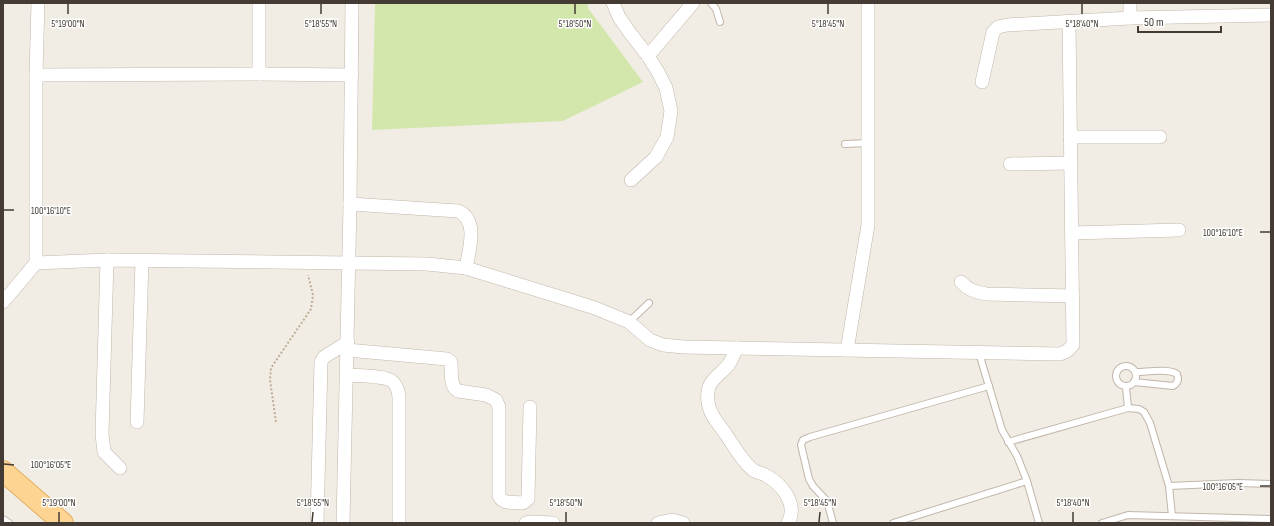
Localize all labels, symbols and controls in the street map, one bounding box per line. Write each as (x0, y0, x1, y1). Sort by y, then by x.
scale bar (1138, 8, 1221, 34)
text: 50 m (1144, 15, 1164, 30)
text: 5°19'00"N (51, 18, 85, 30)
text: 5°18'55"N (305, 18, 337, 30)
text: 5°18'50"N (559, 18, 591, 30)
text: 5°18'45"N (812, 18, 844, 30)
text: 5°18'40"N (1065, 18, 1099, 30)
text: 100°16'10"E (31, 205, 71, 217)
text: 100°16'10"E (1203, 227, 1243, 239)
text: 100°16'05"E (31, 459, 71, 471)
text: 100°16'05"E (1203, 481, 1243, 493)
text: 5°19'00"N (42, 497, 76, 509)
text: 5°18'55"N (297, 497, 329, 509)
text: 5°18'50"N (550, 497, 582, 509)
text: 5°18'45"N (804, 497, 836, 509)
text: 5°18'40"N (1056, 497, 1090, 509)

